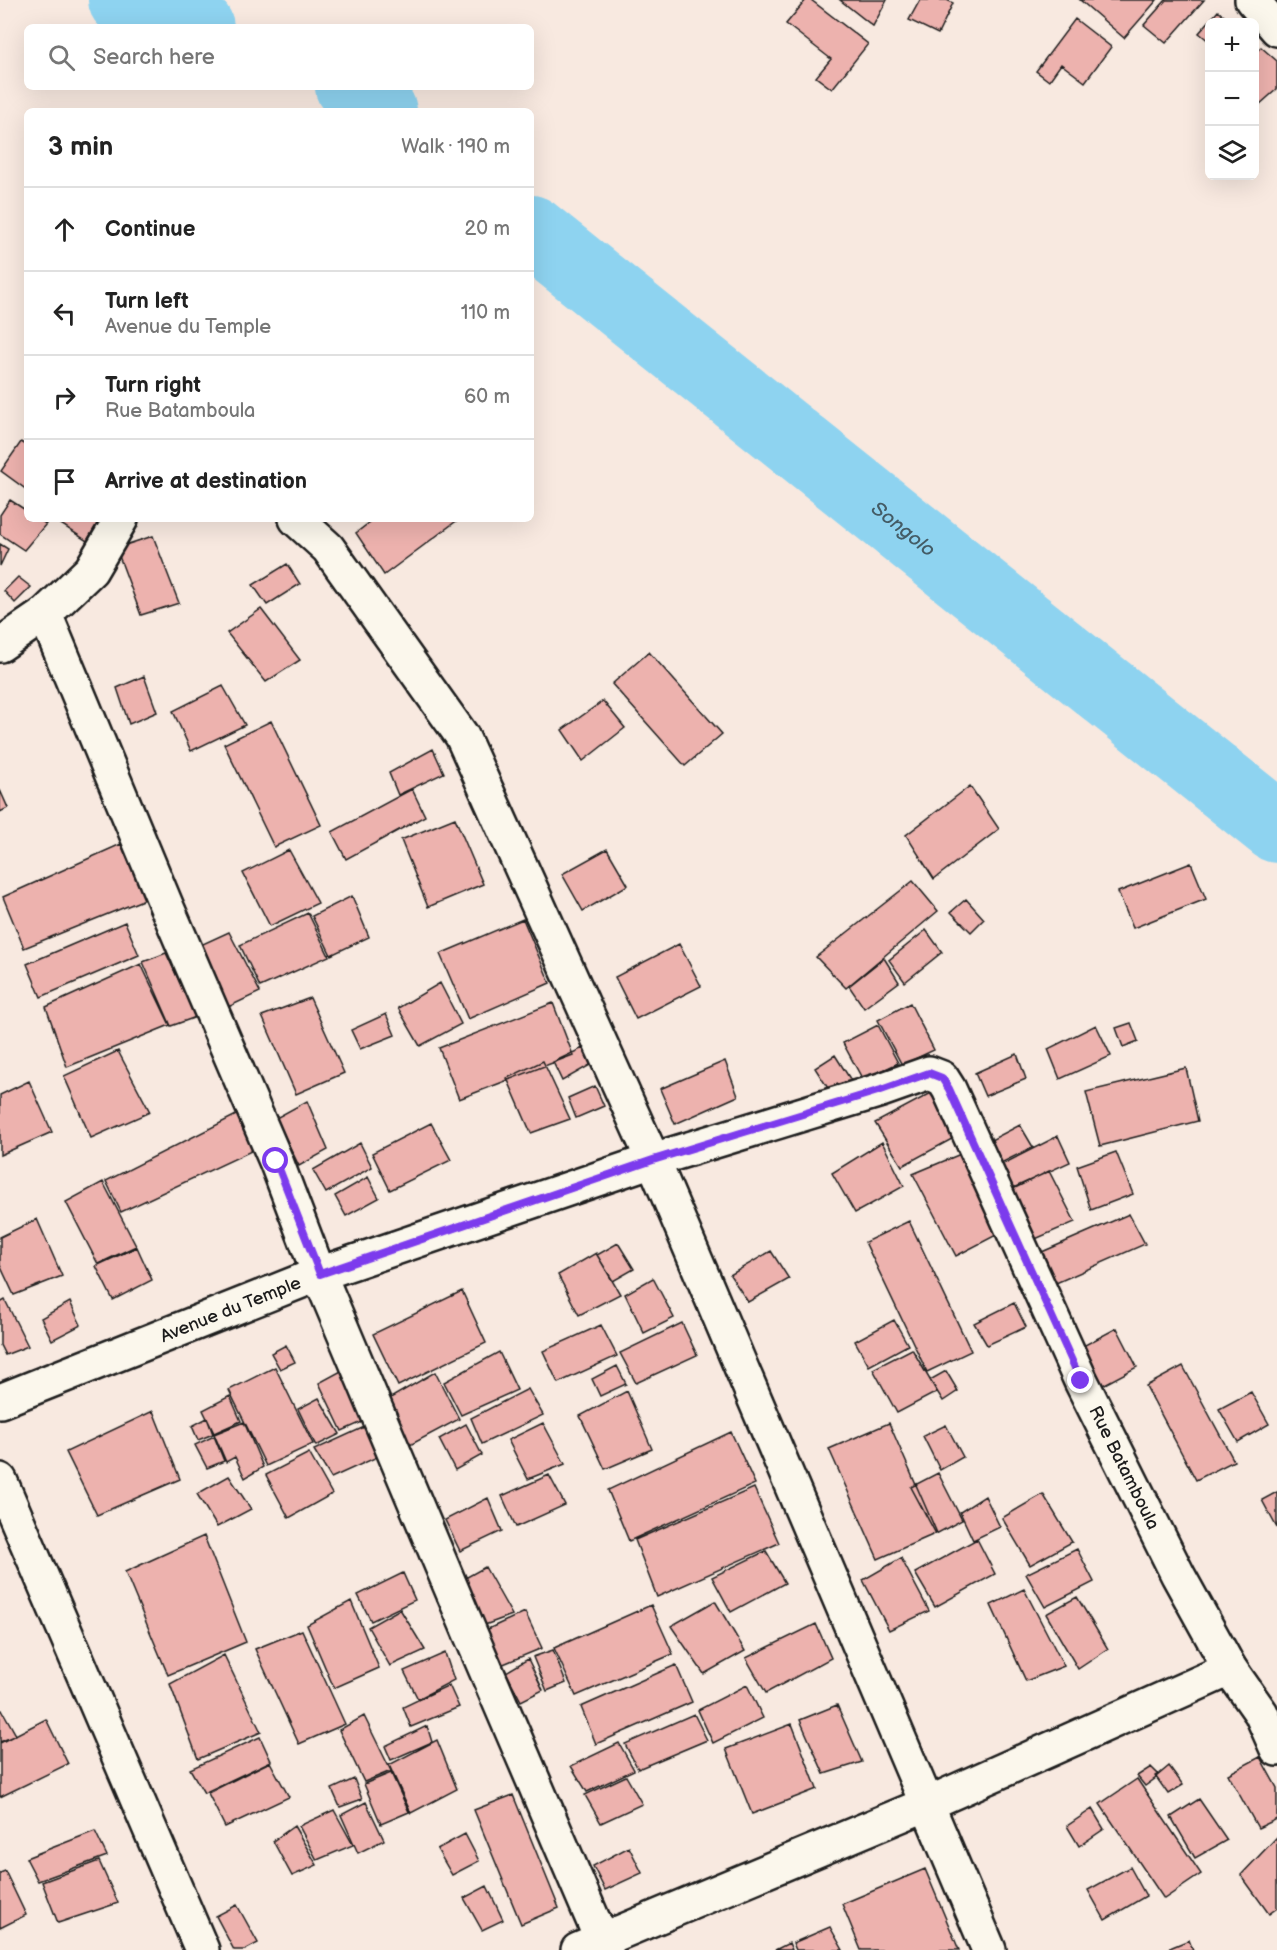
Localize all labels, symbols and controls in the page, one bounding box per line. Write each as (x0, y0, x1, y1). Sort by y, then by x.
map controls (1205, 18, 1259, 180)
button: + (1205, 18, 1259, 72)
search box (24, 24, 534, 90)
icon: search (45, 41, 78, 74)
text: Search here (93, 44, 215, 71)
button: − (1205, 72, 1259, 126)
button: layers (1205, 126, 1259, 180)
text: 3 min (48, 132, 113, 163)
text: Walk · 190 m (401, 135, 510, 159)
icon: ahead (48, 213, 81, 246)
text: Continue (105, 216, 195, 243)
text: 20 m (465, 217, 510, 241)
text: Turn left (105, 288, 189, 315)
icon: left (48, 297, 81, 330)
text: 110 m (461, 301, 510, 325)
text: Avenue du Temple (105, 315, 271, 339)
text: Turn right (105, 372, 201, 399)
icon: right (48, 381, 81, 414)
text: 60 m (464, 385, 510, 409)
text: Rue Batamboula (105, 399, 255, 423)
icon: arrive (48, 465, 81, 498)
text: Arrive at destination (105, 468, 307, 495)
water label: Songolo (866, 497, 940, 562)
route start (262, 1147, 288, 1173)
street label: Avenue du Temple (157, 1272, 304, 1347)
route end (1067, 1367, 1093, 1393)
street label: Rue Batamboula (1084, 1403, 1164, 1533)

